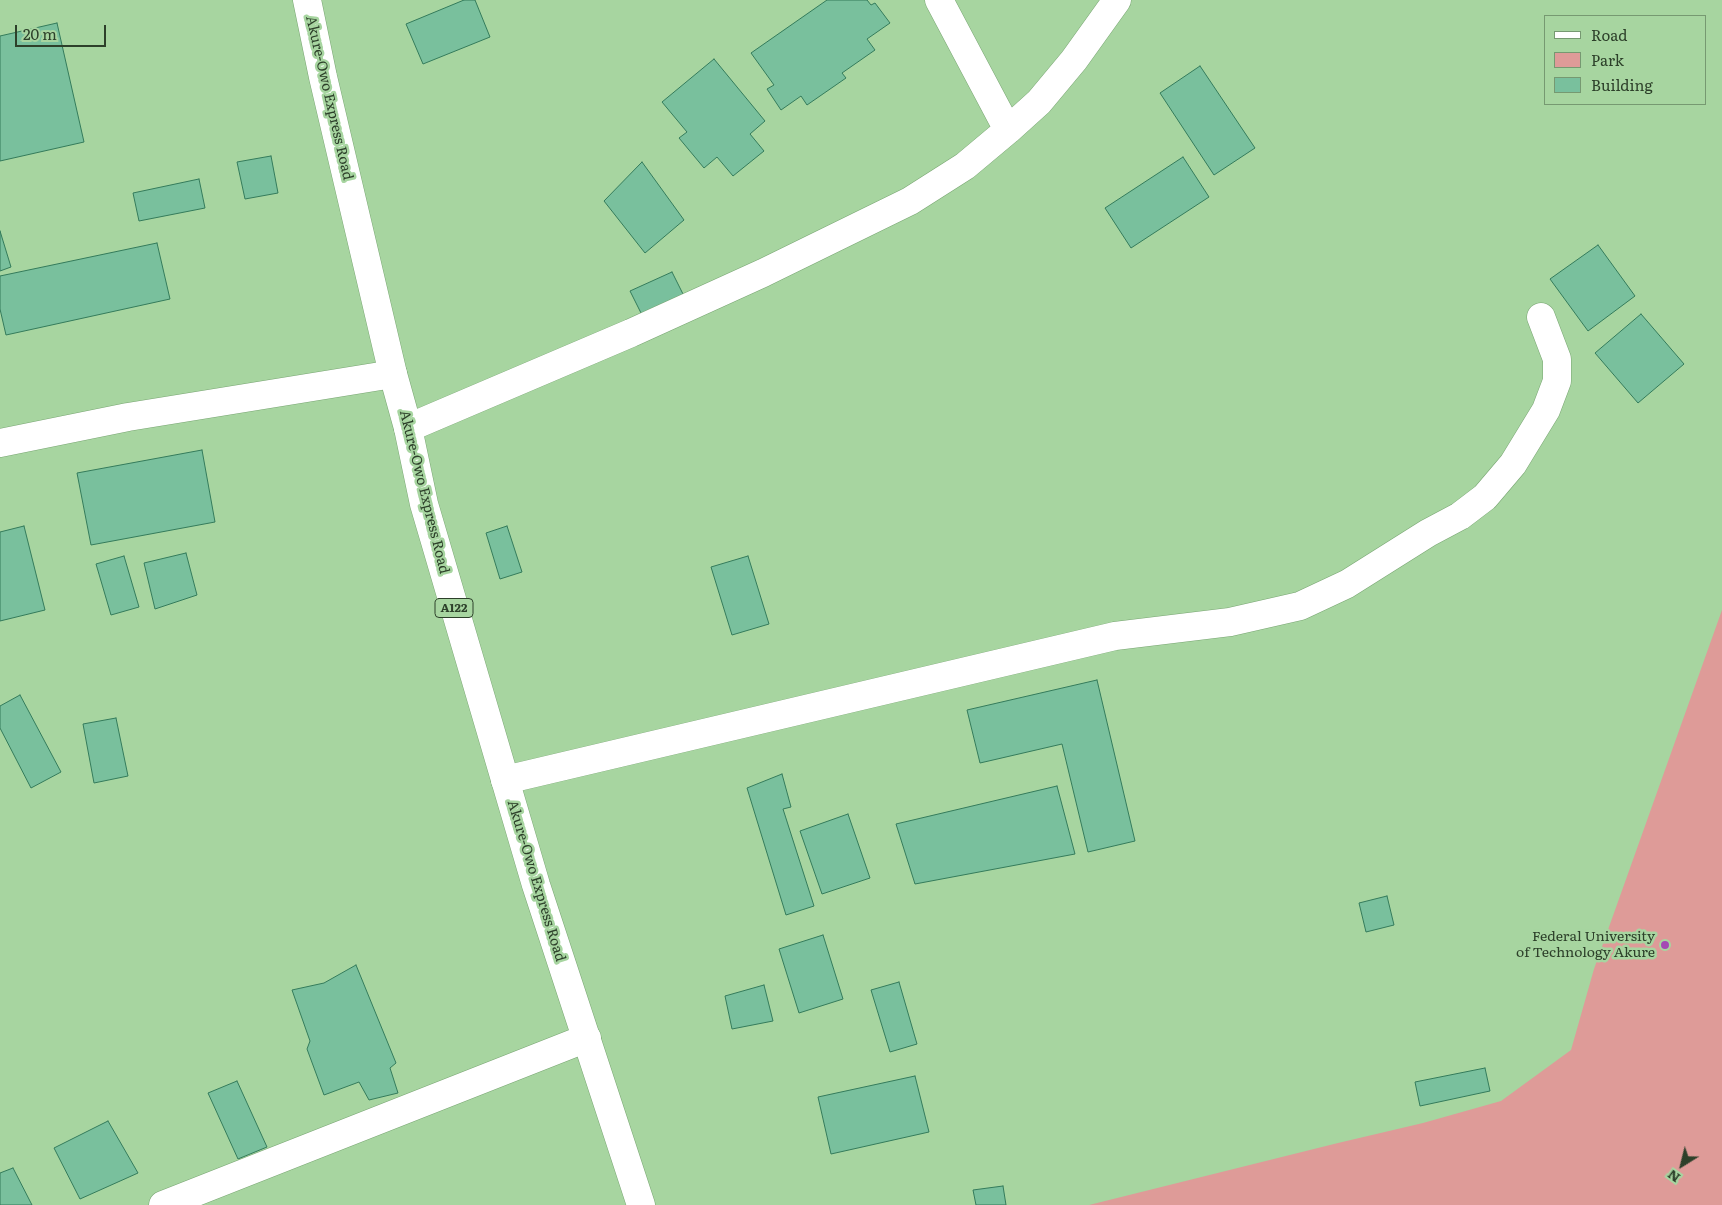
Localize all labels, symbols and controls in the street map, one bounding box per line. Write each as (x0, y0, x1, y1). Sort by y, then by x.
street label: Akure-Owo Express Road (302, 14, 356, 182)
scale bar (18, 15, 109, 47)
legend (1544, 15, 1707, 105)
text: 20 m (23, 22, 57, 45)
text: Road (1591, 23, 1627, 46)
text: Park (1591, 48, 1624, 71)
text: Building (1591, 73, 1653, 96)
street label: Akure-Owo Express Road (396, 408, 452, 576)
road number: A122 (435, 598, 473, 618)
street label: Akure-Owo Express Road (503, 798, 569, 964)
place label: Federal University of Technology Akure (1516, 929, 1655, 962)
marker: Federal University of Technology Akure (1659, 939, 1671, 951)
north arrow (1657, 1140, 1707, 1190)
text: N (1663, 1166, 1684, 1189)

